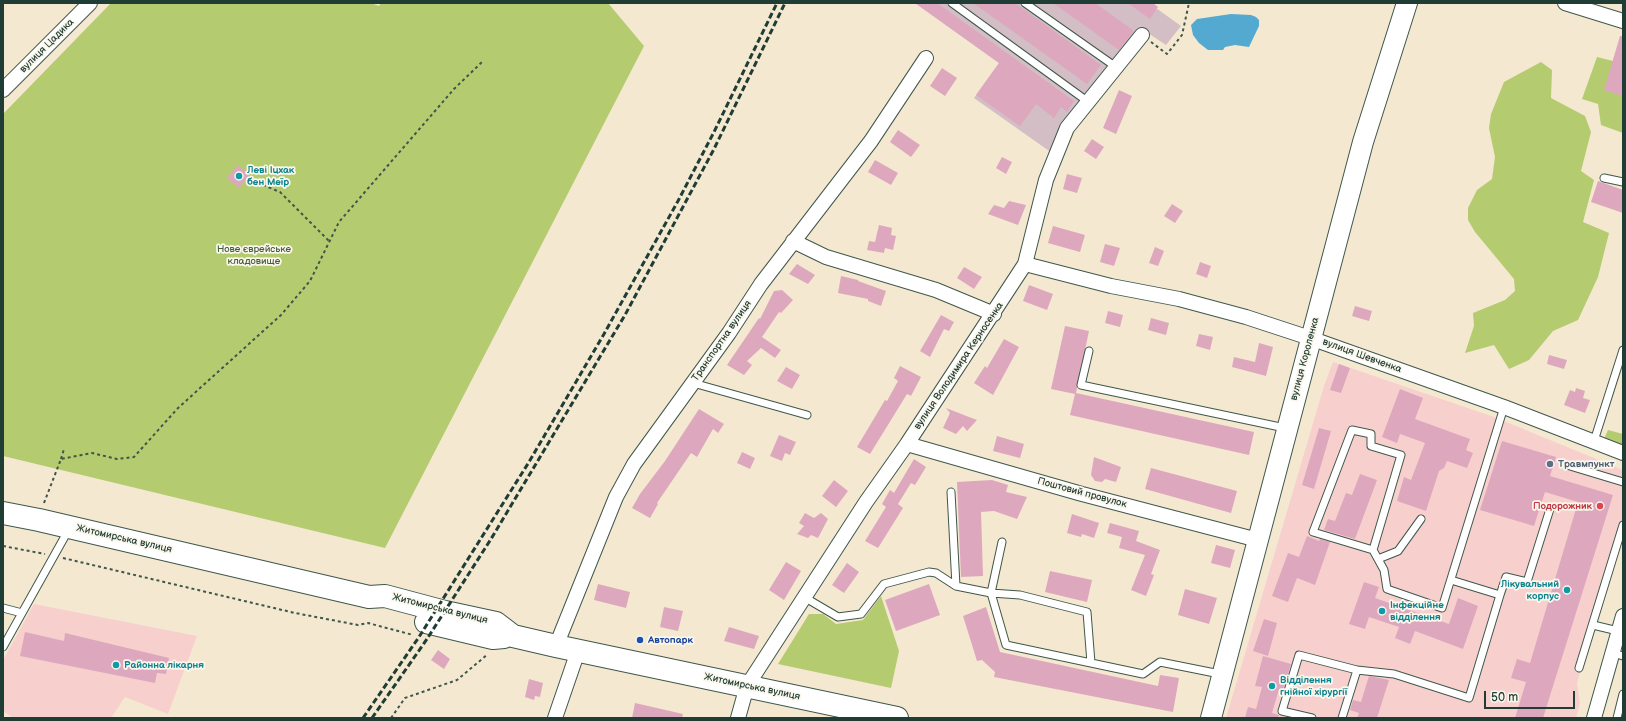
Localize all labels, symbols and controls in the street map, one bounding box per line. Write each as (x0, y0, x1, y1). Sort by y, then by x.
street label: вулиця Цадика (17, 16, 77, 76)
place label: Леві Іцхак бен Меїр (247, 164, 294, 188)
marker: Леві Іцхак бен Меїр (234, 171, 244, 181)
park label: Нове єврейське кладовище (217, 243, 291, 266)
street label: Транспортна вулиця (690, 298, 754, 384)
street label: вулиця Володимира Керносенка (912, 300, 1006, 432)
street label: вулиця Короленка (1288, 316, 1322, 402)
street label: вулиця Шевченка (1321, 336, 1403, 376)
place label: Травмпункт (1558, 458, 1614, 470)
marker: Травмпункт (1545, 459, 1555, 469)
street label: Поштовий провулок (1036, 475, 1128, 511)
place label: Подорожник (1533, 500, 1592, 512)
marker: Подорожник (1595, 501, 1605, 511)
street label: Житомирська вулиця (75, 522, 173, 556)
place label: Лікувальний корпус (1501, 578, 1559, 602)
marker: Лікувальний корпус (1562, 585, 1572, 595)
street label: Житомирська вулиця (391, 591, 489, 627)
place label: Інфекційне відділення (1390, 599, 1444, 622)
marker: Інфекційне відділення (1377, 606, 1387, 616)
place label: Автопарк (648, 634, 693, 646)
marker: Автопарк (635, 635, 645, 645)
place label: Районна лікарня (124, 659, 204, 671)
marker: Районна лікарня (111, 660, 121, 670)
street label: Житомирська вулиця (703, 671, 801, 703)
place label: Відділення гнійної хірургії (1280, 674, 1347, 698)
marker: Відділення гнійної хірургії (1267, 681, 1277, 691)
scale bar (1486, 683, 1577, 709)
text: 50 m (1491, 690, 1518, 705)

